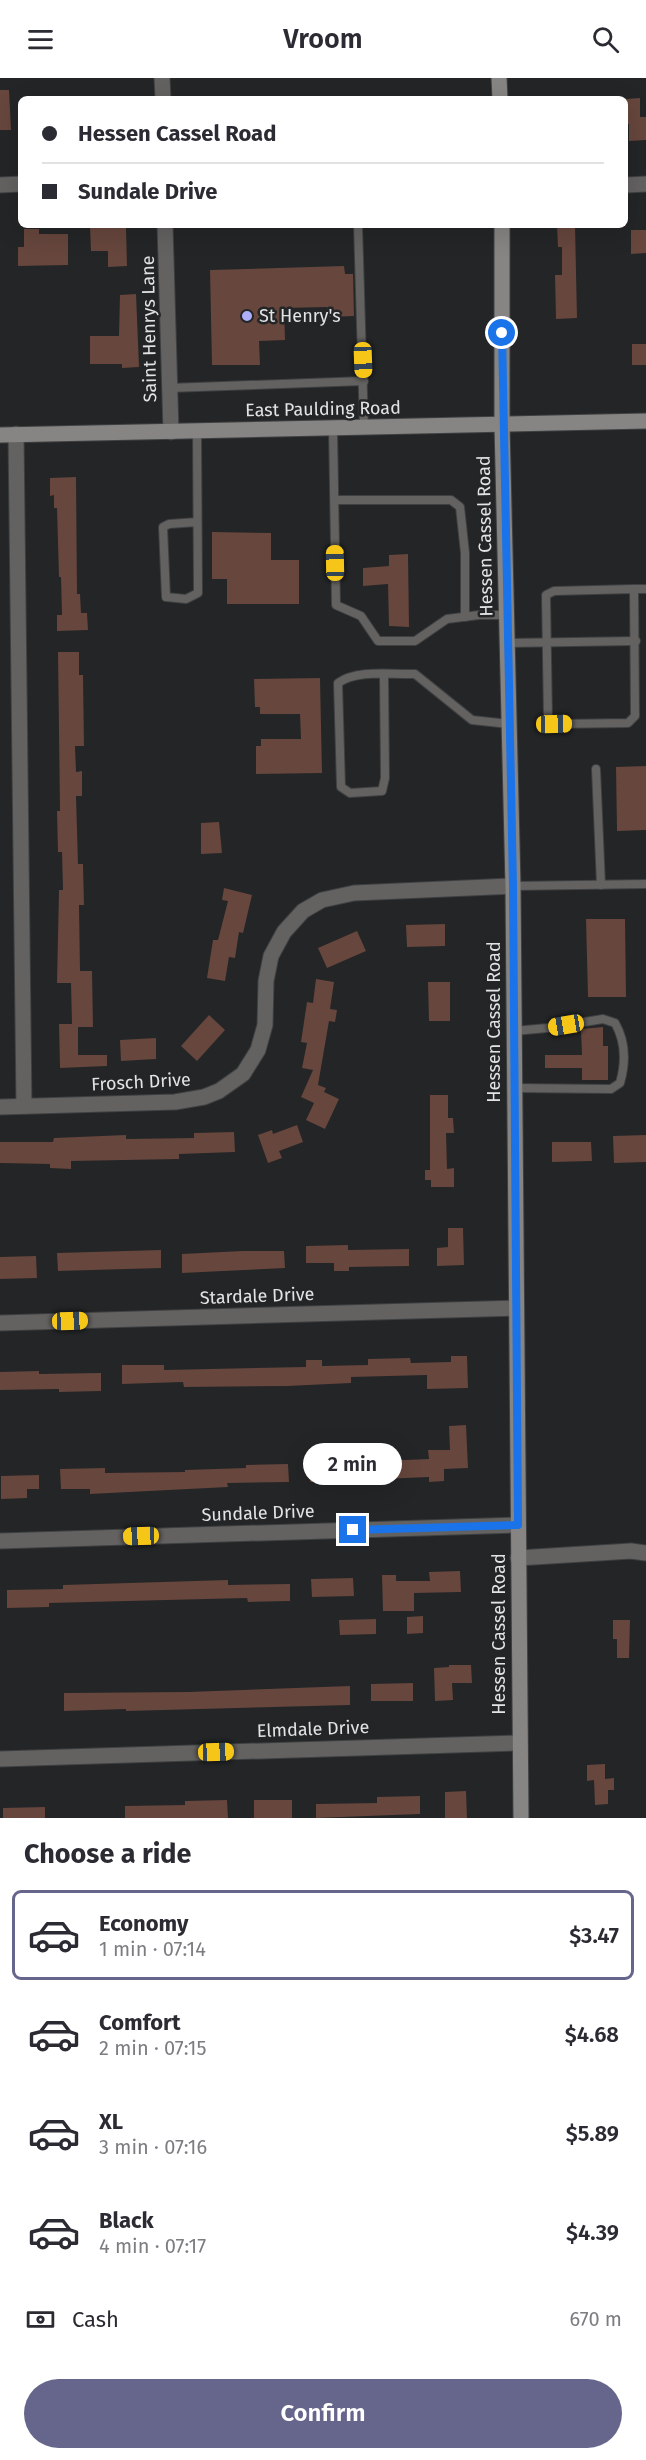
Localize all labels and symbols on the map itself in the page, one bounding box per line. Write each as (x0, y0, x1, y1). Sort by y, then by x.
street label: Saint Henrys Lane (137, 255, 161, 403)
place label: St Henry's (259, 305, 341, 327)
marker: St Henry's (240, 309, 254, 323)
route start (488, 319, 515, 346)
car (353, 342, 373, 378)
street label: East Paulding Road (245, 397, 401, 421)
street label: Hessen Cassel Road (473, 455, 497, 617)
car (326, 545, 344, 581)
car (536, 715, 572, 733)
street label: Hessen Cassel Road (483, 941, 505, 1103)
car (547, 1013, 585, 1037)
street label: Frosch Drive (91, 1068, 191, 1096)
street label: Stardale Drive (199, 1283, 315, 1309)
car (52, 1311, 88, 1331)
callout: 2 min (304, 1443, 403, 1485)
street label: Sundale Drive (201, 1500, 315, 1526)
route end (339, 1516, 366, 1543)
car (123, 1526, 159, 1546)
street label: Hessen Cassel Road (488, 1553, 510, 1715)
street label: Elmdale Drive (256, 1716, 370, 1742)
car (198, 1742, 234, 1762)

